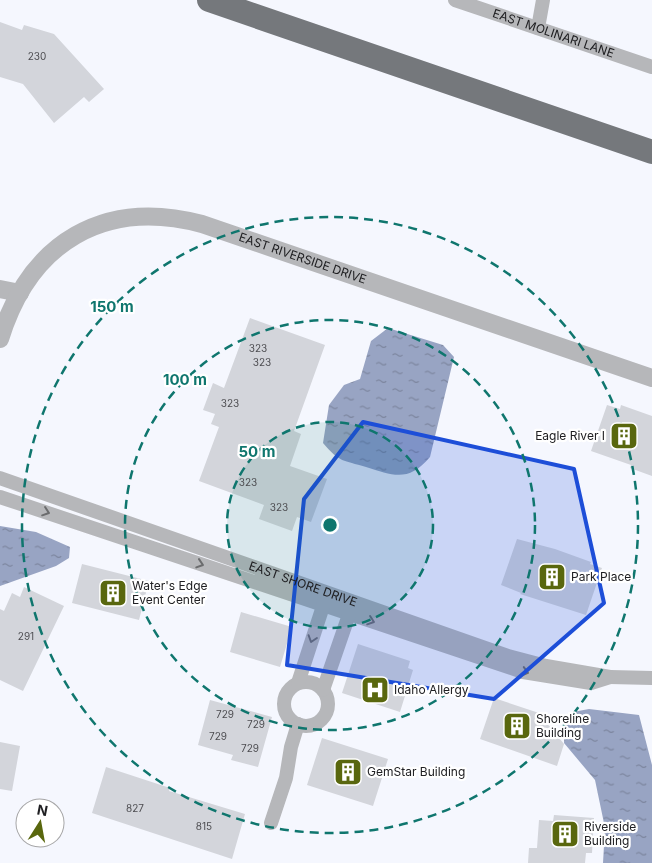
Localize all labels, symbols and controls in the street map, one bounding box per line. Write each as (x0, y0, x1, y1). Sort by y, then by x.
street label: EAST MOLINARI LANE (491, 5, 616, 61)
house number: 230 (28, 50, 46, 62)
street label: EAST RIVERSIDE DRIVE (237, 229, 369, 287)
text: 150 m (90, 297, 134, 316)
house number: 323 (249, 342, 267, 354)
house number: 323 (253, 356, 271, 368)
text: 100 m (163, 370, 207, 389)
house number: 323 (221, 397, 239, 409)
building icon: Eagle River I (609, 421, 639, 451)
place label: Eagle River I (535, 428, 605, 443)
text: 50 m (239, 442, 275, 461)
house number: 323 (239, 476, 257, 488)
house number: 323 (270, 501, 288, 513)
one-way arrow (42, 507, 50, 517)
centre of rings (321, 516, 339, 534)
one-way arrow (196, 558, 204, 568)
street label: EAST SHORE DRIVE (247, 558, 359, 610)
building icon: Park Place (537, 562, 567, 592)
place label: Park Place (571, 569, 631, 584)
building icon: Water's Edge Event Center (98, 578, 128, 608)
place label: Water's Edge Event Center (132, 578, 208, 607)
one-way arrow (366, 615, 375, 625)
house number: 291 (18, 630, 34, 642)
one-way arrow (308, 634, 318, 642)
one-way arrow (521, 667, 529, 677)
hospital icon: Idaho Allergy (360, 675, 390, 705)
place label: Idaho Allergy (394, 682, 469, 697)
house number: 729 (216, 708, 234, 720)
building icon: Shoreline Building (502, 711, 532, 741)
place label: Shoreline Building (536, 711, 589, 740)
house number: 729 (247, 718, 265, 730)
house number: 729 (209, 730, 227, 742)
house number: 729 (241, 742, 259, 754)
building icon: GemStar Building (333, 757, 363, 787)
place label: GemStar Building (367, 764, 465, 779)
north arrow (15, 798, 65, 848)
text: N (36, 800, 49, 819)
house number: 827 (126, 802, 144, 814)
building icon: Riverside Building (550, 819, 580, 849)
place label: Riverside Building (584, 819, 636, 848)
house number: 815 (196, 820, 212, 832)

